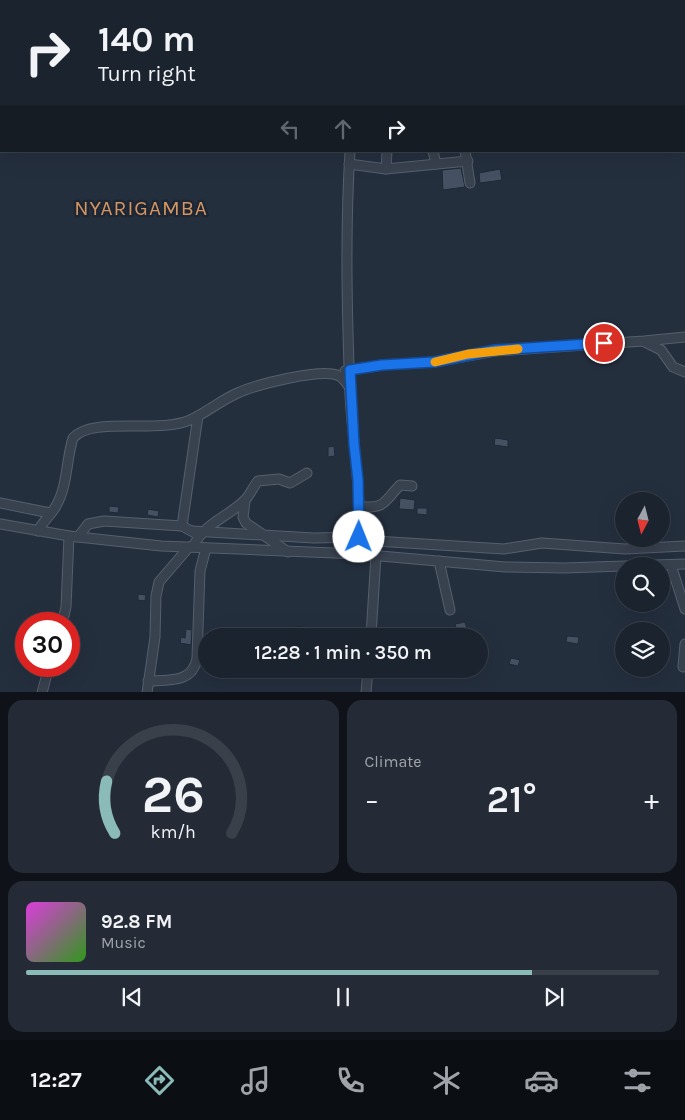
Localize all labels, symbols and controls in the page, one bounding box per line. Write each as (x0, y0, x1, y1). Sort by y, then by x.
text: 140 m (98, 19, 196, 60)
icon: right (15, 20, 80, 85)
text: Turn right (98, 61, 196, 87)
icon: left (276, 115, 304, 143)
icon: ahead (329, 115, 357, 143)
icon: right (382, 115, 410, 143)
district label: NYARIGAMBA (74, 196, 208, 220)
pin (583, 322, 625, 364)
icon: arrive (590, 329, 618, 357)
north arrow (615, 492, 670, 548)
map controls (615, 492, 670, 677)
position arrow (332, 510, 384, 562)
button: search (615, 557, 670, 612)
speed limit sign: 30 (15, 612, 80, 677)
button: layers (615, 622, 670, 677)
text: 12:28 · 1 min · 350 m (254, 642, 432, 664)
text: Climate (365, 752, 422, 771)
text: 26 (142, 764, 205, 825)
text: 21° (487, 777, 537, 822)
text: − (365, 783, 379, 816)
text: + (644, 783, 659, 816)
text: km/h (151, 822, 196, 843)
text: 92.8 FM (101, 911, 172, 933)
text: Music (101, 933, 146, 952)
icon: previous (118, 983, 146, 1011)
icon: pause (329, 983, 357, 1011)
icon: next (540, 983, 568, 1011)
icon: directions (142, 1063, 177, 1098)
icon: music (238, 1063, 273, 1098)
icon: phone (333, 1063, 368, 1098)
icon: climate (429, 1063, 464, 1098)
icon: car (524, 1063, 559, 1098)
icon: filters (620, 1063, 655, 1098)
text: 12:27 (30, 1067, 82, 1093)

